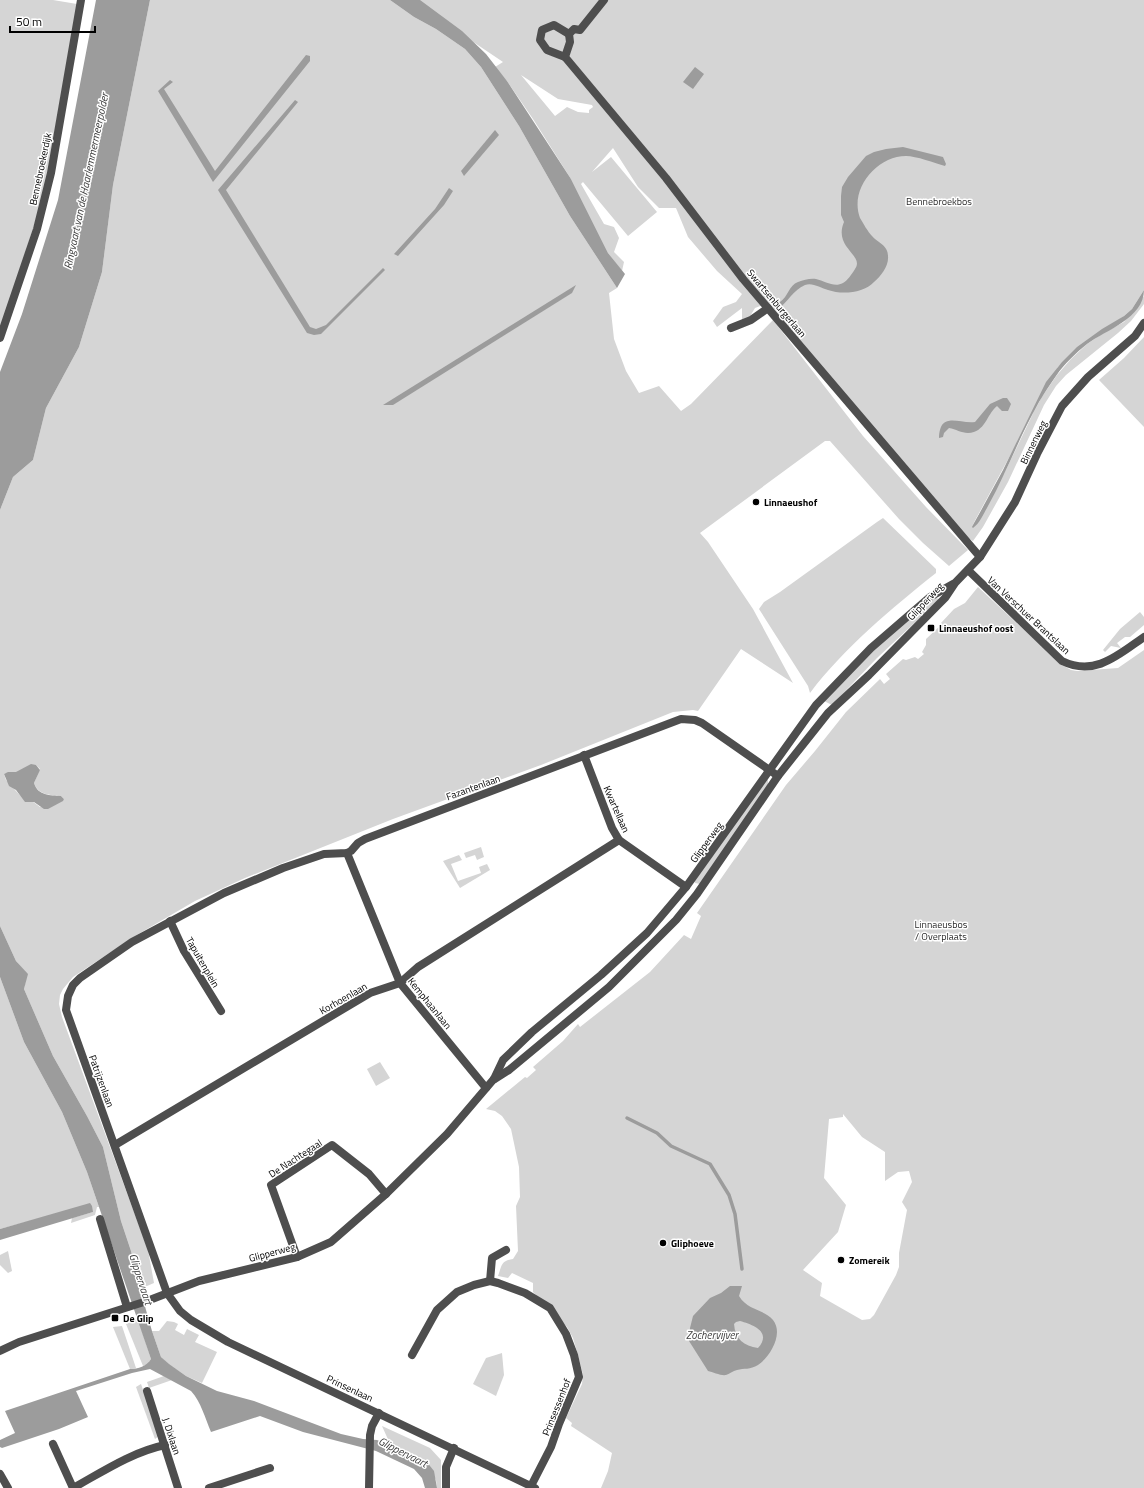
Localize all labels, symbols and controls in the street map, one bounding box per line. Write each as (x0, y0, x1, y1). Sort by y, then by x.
scale bar (10, 8, 95, 34)
text: 50 m (16, 12, 42, 31)
water label: Ringvaart van de Haarlemmermeerpolder (60, 90, 113, 270)
street label: Bennebroekerdijk (26, 131, 56, 207)
park label: Bennebroekbos (906, 194, 972, 209)
street label: Swartsenburgerlaan (743, 266, 810, 341)
street label: Binnenweg (1016, 418, 1051, 467)
place label: Linnaeushof (764, 495, 818, 510)
marker: Linnaeushof (751, 497, 761, 507)
street label: Van Verschuer Brantslaan (984, 573, 1073, 658)
street label: Glipperweg (904, 579, 947, 624)
place label: Linnaeushof oost (939, 621, 1014, 636)
marker: Linnaeushof oost (926, 623, 936, 633)
street label: Fazantenlaan (444, 771, 502, 804)
street label: Kwartellaan (600, 783, 634, 835)
street label: Glipperweg (686, 819, 726, 866)
park label: Linnaeusbos / Overplaats (915, 917, 968, 944)
street label: Tapuitenplein (182, 934, 223, 990)
street label: Kemphaanlaan (404, 974, 455, 1032)
street label: Korhoenlaan (317, 979, 370, 1018)
street label: Patrijzenlaan (85, 1053, 118, 1110)
street label: De Nachtegaal (266, 1135, 325, 1181)
place label: Gliphoeve (671, 1236, 714, 1251)
marker: Gliphoeve (658, 1238, 668, 1248)
street label: Glipperweg (247, 1239, 297, 1266)
water label: Glippervaart (125, 1251, 157, 1308)
place label: Zomereik (849, 1253, 890, 1268)
marker: Zomereik (836, 1255, 846, 1265)
place label: De Glip (123, 1311, 154, 1326)
marker: De Glip (110, 1313, 120, 1323)
water label: Zochervijver (686, 1327, 740, 1343)
street label: Prinsenlaan (324, 1371, 375, 1406)
street label: Prinsessenhof (538, 1376, 575, 1438)
street label: J. Dixlaan (159, 1416, 185, 1457)
water label: Glippervaart (376, 1433, 432, 1472)

